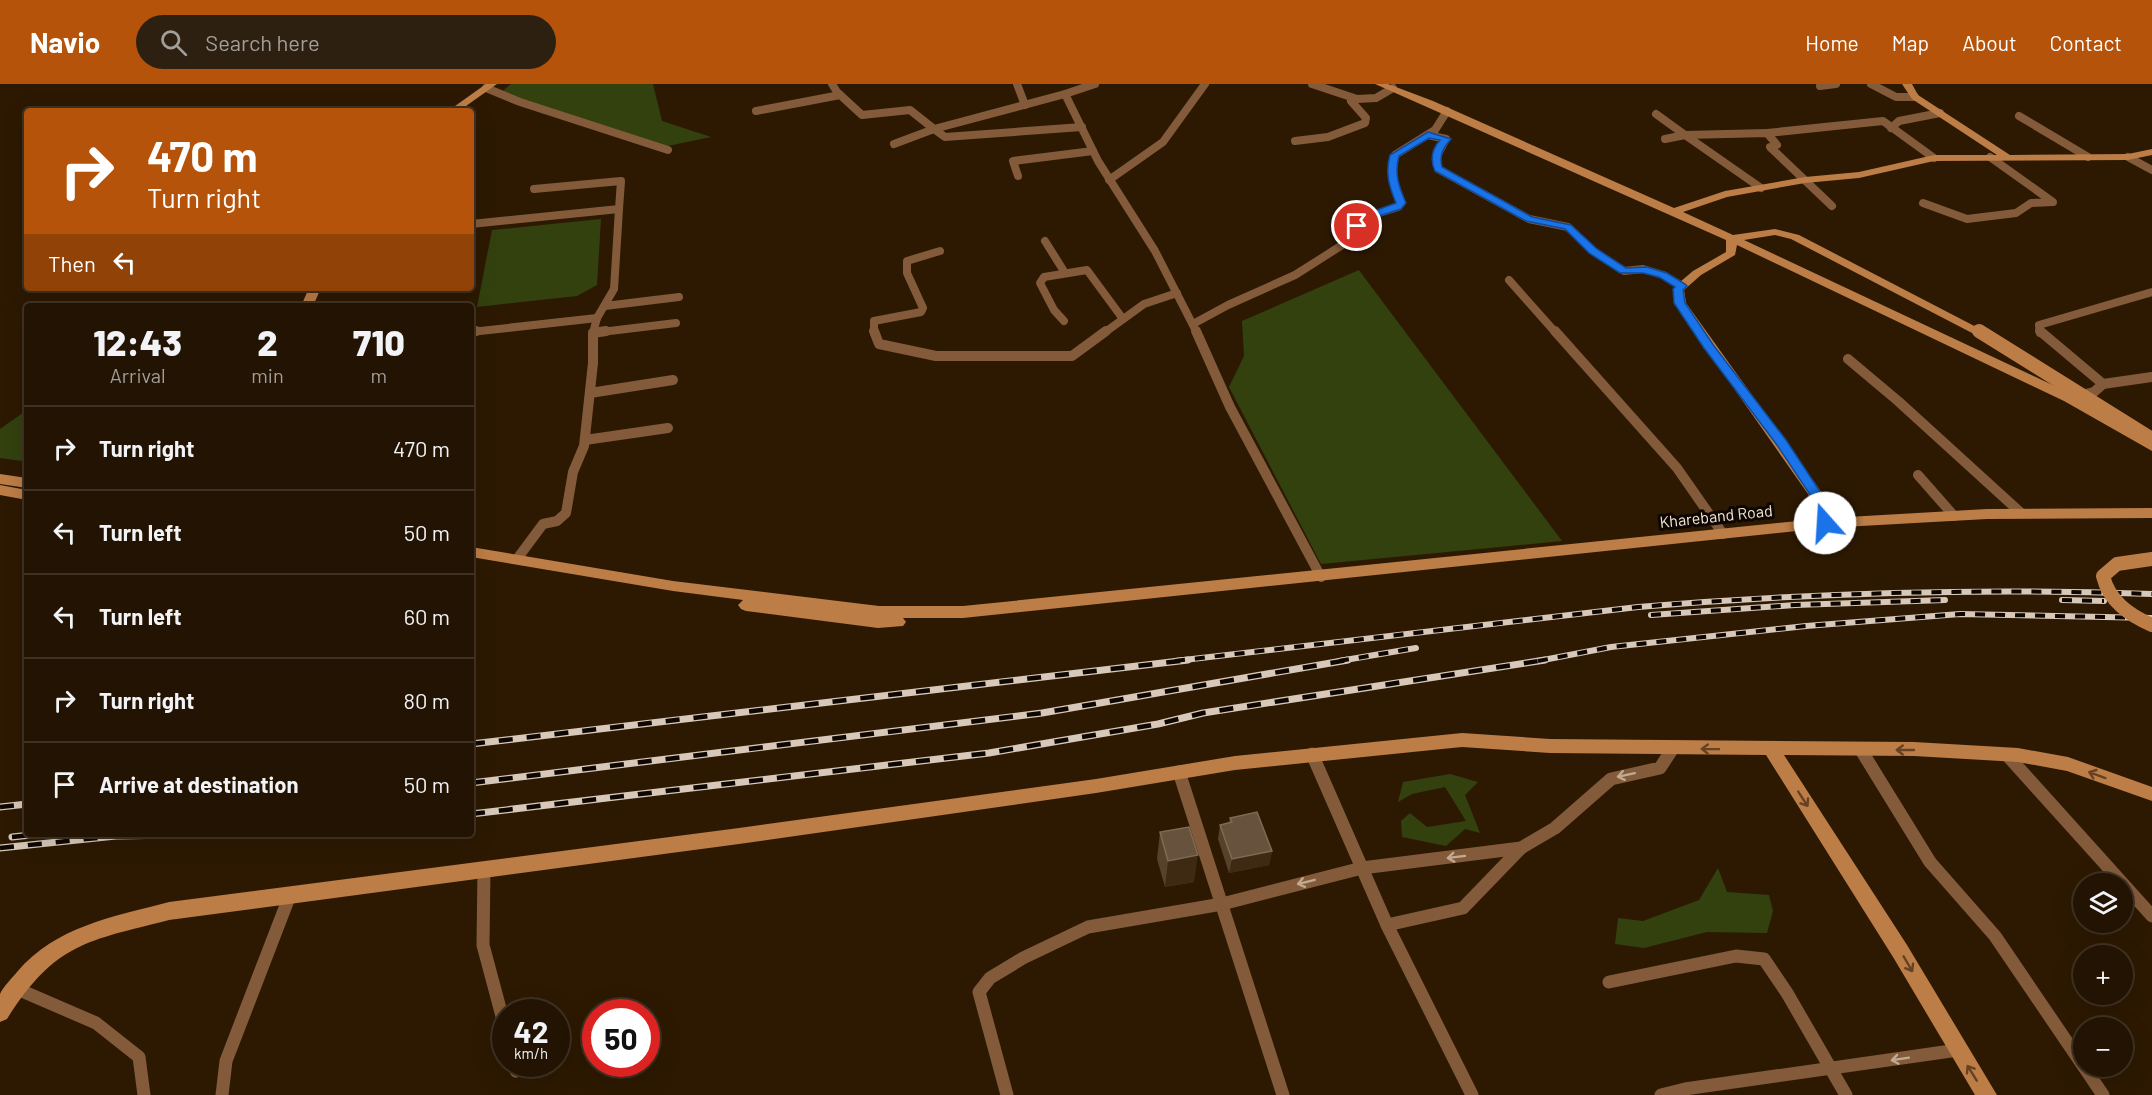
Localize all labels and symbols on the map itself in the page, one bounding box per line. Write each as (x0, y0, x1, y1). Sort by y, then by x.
pin (1331, 200, 1382, 251)
position arrow (1793, 491, 1857, 555)
street label: Khareband Road (1658, 500, 1773, 531)
one-way arrow (1700, 743, 1720, 755)
one-way arrow (1895, 744, 1915, 756)
one-way arrow (2088, 768, 2107, 779)
one-way arrow (1617, 770, 1637, 781)
one-way arrow (1797, 790, 1809, 807)
one-way arrow (1447, 852, 1467, 863)
one-way arrow (1297, 877, 1316, 889)
one-way arrow (1902, 955, 1914, 972)
speed limit sign: 50 (582, 999, 660, 1077)
one-way arrow (1891, 1054, 1911, 1065)
one-way arrow (1966, 1064, 1979, 1081)

